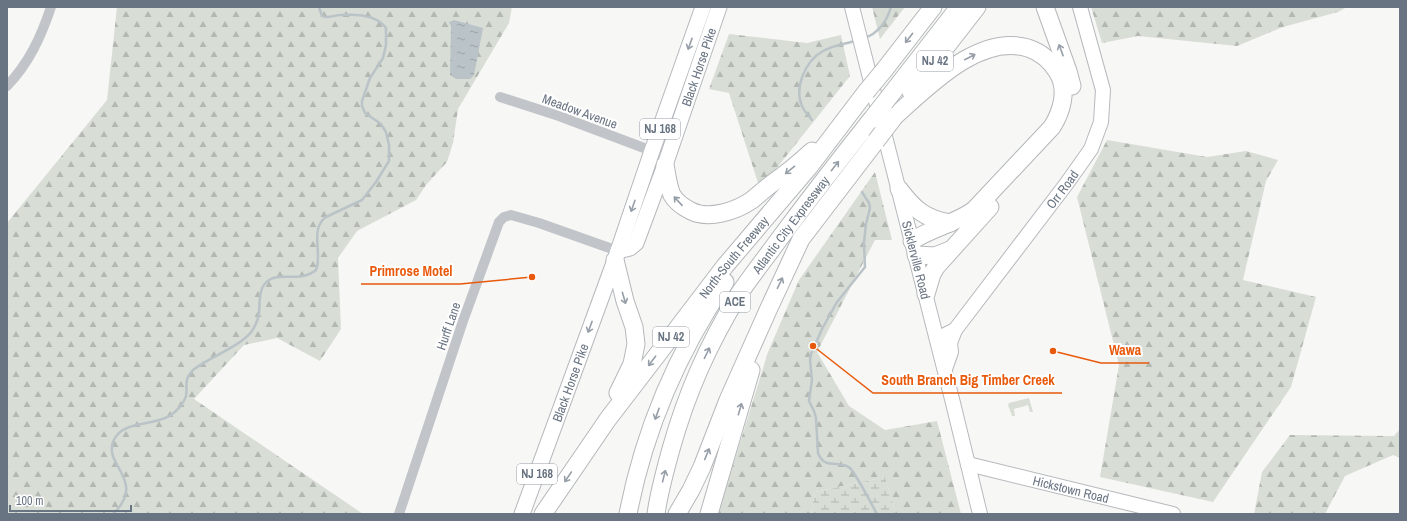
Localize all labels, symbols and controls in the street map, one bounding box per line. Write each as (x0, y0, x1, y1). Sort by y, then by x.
street label: Black Horse Pike (678, 26, 720, 109)
one-way arrow (905, 32, 914, 43)
one-way arrow (686, 37, 694, 49)
one-way arrow (1056, 44, 1064, 56)
road number: NJ 42 (917, 51, 953, 71)
one-way arrow (964, 53, 976, 61)
street label: Meadow Avenue (540, 90, 620, 133)
road number: NJ 168 (640, 119, 680, 139)
one-way arrow (831, 160, 839, 171)
one-way arrow (785, 165, 795, 174)
street label: Orr Road (1043, 167, 1082, 212)
street label: Atlantic City Expressway (748, 172, 834, 278)
one-way arrow (673, 196, 682, 206)
one-way arrow (629, 199, 636, 212)
street label: North-South Freeway (695, 212, 773, 302)
street label: Sicklerville Road (898, 219, 934, 301)
callout: Primrose Motel (361, 258, 460, 284)
text: Primrose Motel (370, 262, 452, 280)
one-way arrow (777, 278, 784, 290)
one-way arrow (621, 291, 628, 304)
road number: ACE (720, 292, 750, 312)
street label: Hurff Lane (432, 300, 465, 352)
one-way arrow (585, 321, 593, 333)
road number: NJ 42 (653, 327, 689, 347)
callout: Wawa (1101, 337, 1149, 363)
street label: Black Horse Pike (549, 341, 593, 424)
text: Wawa (1109, 341, 1142, 359)
one-way arrow (704, 348, 711, 360)
one-way arrow (648, 355, 657, 366)
callout: South Branch Big Timber Creek (873, 367, 1062, 393)
text: South Branch Big Timber Creek (881, 371, 1055, 389)
one-way arrow (737, 403, 744, 416)
one-way arrow (652, 408, 660, 420)
one-way arrow (703, 449, 711, 461)
road number: NJ 168 (517, 464, 557, 484)
one-way arrow (661, 470, 668, 483)
one-way arrow (564, 472, 572, 483)
street label: Hickstown Road (1031, 472, 1111, 507)
scale bar (10, 487, 131, 513)
text: 100 m (16, 493, 43, 509)

